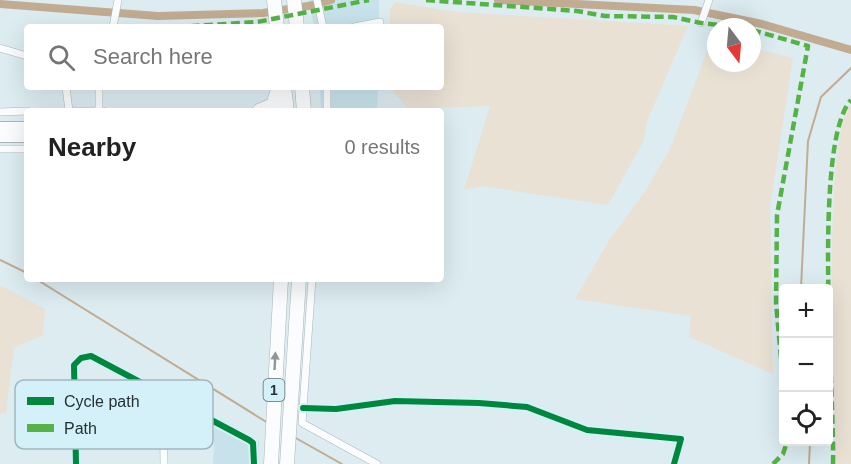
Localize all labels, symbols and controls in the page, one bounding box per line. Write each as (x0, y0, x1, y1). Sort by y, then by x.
north arrow (707, 18, 761, 72)
search box (24, 24, 444, 90)
icon: search (45, 41, 78, 74)
text: Search here (93, 44, 213, 69)
text: Nearby (48, 132, 136, 162)
text: 0 results (344, 136, 420, 158)
map controls (779, 284, 833, 446)
button: + (779, 284, 833, 338)
button: − (779, 338, 833, 392)
one-way arrow (271, 352, 280, 371)
road number: 1 (264, 379, 284, 401)
legend (15, 380, 213, 449)
button: locate (779, 392, 833, 446)
text: Cycle path (64, 393, 140, 410)
text: Path (64, 420, 97, 437)

